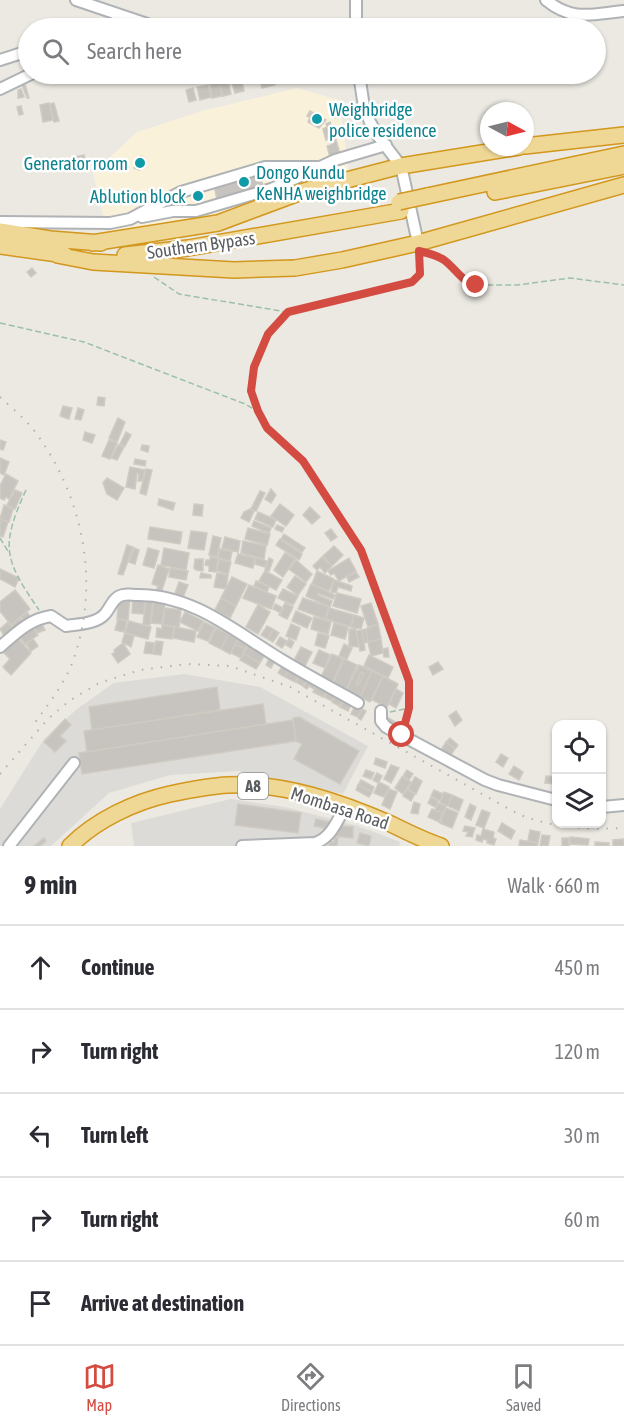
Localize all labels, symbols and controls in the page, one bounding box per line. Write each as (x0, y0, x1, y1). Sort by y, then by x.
search box (18, 18, 606, 84)
icon: search (39, 35, 72, 68)
text: Search here (87, 38, 182, 64)
place label: Weighbridge police residence (329, 99, 436, 141)
north arrow (480, 102, 534, 156)
marker: Weighbridge police residence (310, 112, 324, 126)
place label: Generator room (24, 153, 128, 174)
marker: Generator room (133, 156, 147, 170)
place label: Dongo Kundu KeNHA weighbridge (256, 162, 386, 204)
marker: Dongo Kundu KeNHA weighbridge (237, 175, 251, 189)
place label: Ablution block (90, 186, 186, 207)
marker: Ablution block (191, 189, 205, 203)
street label: Southern Bypass (146, 227, 256, 263)
route end (462, 271, 488, 297)
map controls (552, 720, 606, 828)
button: locate (552, 720, 606, 774)
route start (388, 721, 414, 747)
road number: A8 (238, 773, 268, 799)
button: layers (552, 774, 606, 828)
street label: Mombasa Road (288, 782, 392, 834)
text: 9 min (24, 870, 77, 900)
text: Walk · 660 m (508, 874, 600, 897)
icon: ahead (24, 951, 57, 984)
text: Continue (81, 954, 155, 980)
text: 450 m (555, 956, 600, 979)
icon: right (24, 1035, 57, 1068)
text: Turn right (81, 1038, 158, 1064)
text: 120 m (555, 1040, 600, 1063)
icon: left (24, 1119, 57, 1152)
text: Turn left (81, 1122, 148, 1148)
text: 30 m (564, 1124, 600, 1147)
icon: right (24, 1203, 57, 1236)
text: Turn right (81, 1206, 158, 1232)
text: 60 m (564, 1208, 600, 1231)
icon: arrive (24, 1287, 57, 1320)
text: Arrive at destination (81, 1290, 244, 1316)
tab: Map (83, 1360, 116, 1414)
tab: Directions (281, 1360, 341, 1414)
tab: Saved (506, 1360, 541, 1414)

